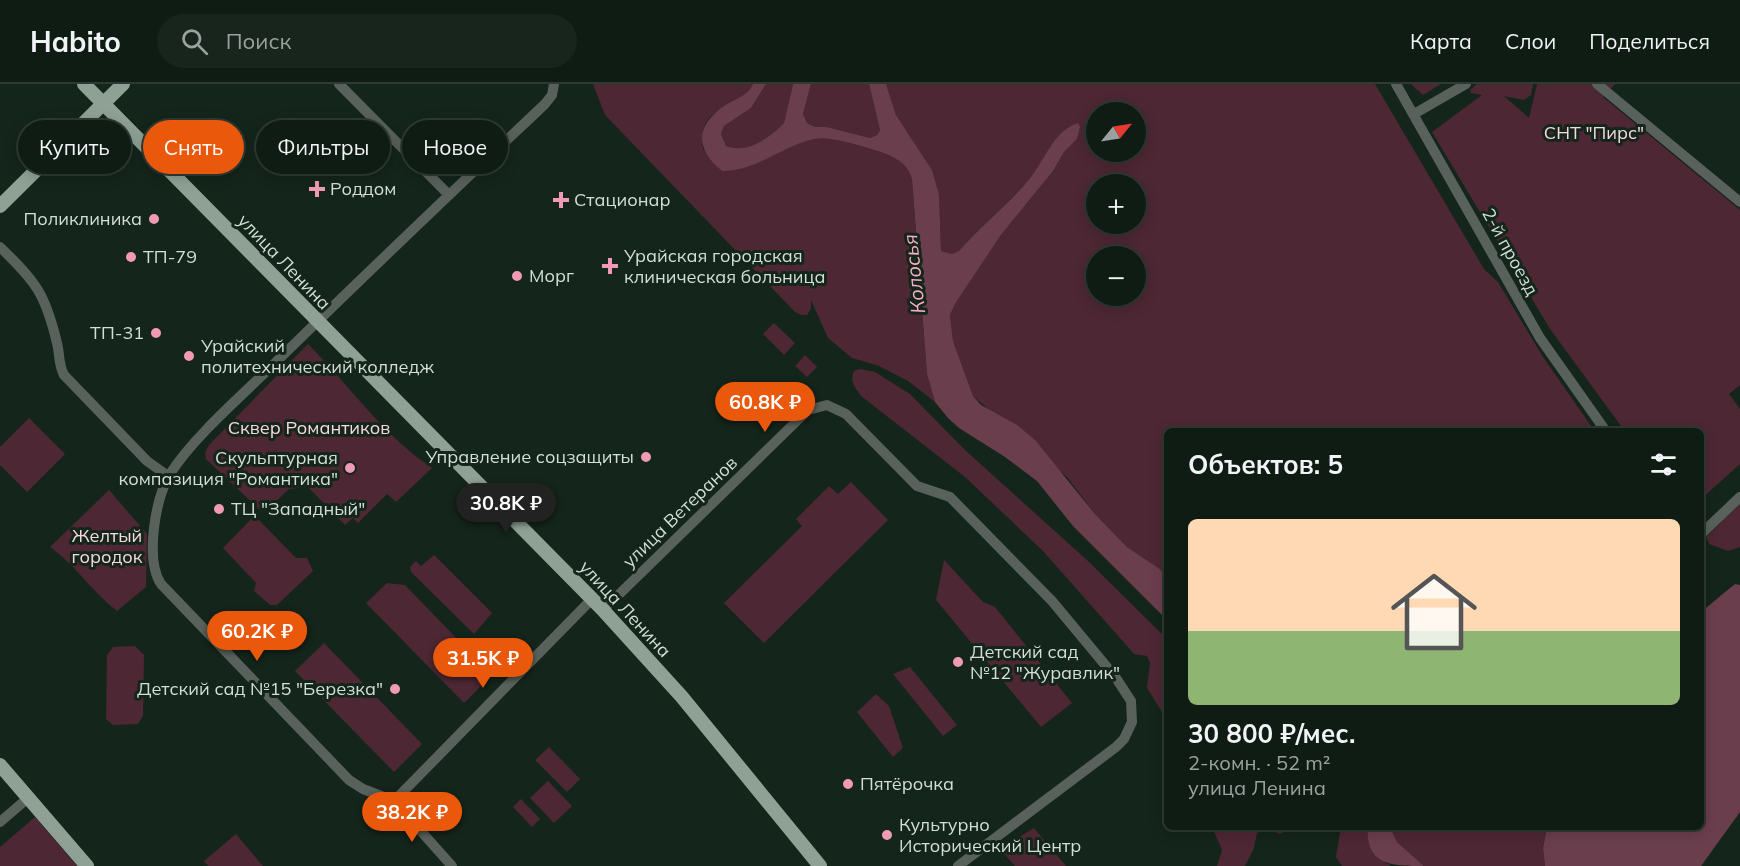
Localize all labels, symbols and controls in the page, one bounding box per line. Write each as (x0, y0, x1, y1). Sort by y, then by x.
search box (157, 14, 577, 68)
text: Habito (30, 24, 121, 59)
icon: search (178, 25, 211, 58)
text: Поиск (226, 27, 291, 55)
text: Карта (1410, 28, 1472, 54)
text: Слои (1505, 28, 1556, 54)
text: Поделиться (1589, 28, 1710, 54)
north arrow (1086, 102, 1146, 162)
map controls (1086, 102, 1146, 306)
chip: Купить (18, 120, 131, 174)
chip: Снять (143, 120, 244, 174)
chip: Фильтры (256, 120, 390, 174)
chip: Новое (402, 120, 508, 174)
park label: СНТ "Пирс" (1544, 121, 1644, 144)
button: + (1086, 174, 1146, 234)
place label: Роддом (330, 177, 396, 200)
marker: Роддом (308, 180, 326, 198)
place label: Стационар (574, 188, 670, 211)
marker: Стационар (552, 191, 570, 209)
street label: 2-й проезд (1477, 204, 1544, 299)
place label: Поликлиника (24, 207, 142, 230)
street label: улица Ленина (233, 209, 336, 314)
marker: Поликлиника (147, 212, 161, 226)
water label: Колосья (897, 233, 930, 315)
place label: Урайская городская клиническая больница (623, 244, 826, 288)
place label: ТП-79 (143, 245, 197, 268)
button: − (1086, 246, 1146, 306)
marker: ТП-79 (124, 250, 138, 264)
marker: Урайская городская клиническая больница (601, 257, 619, 275)
place label: Морг (529, 264, 574, 287)
marker: Морг (510, 269, 524, 283)
place label: ТП-31 (90, 321, 144, 344)
marker: ТП-31 (149, 326, 163, 340)
place label: Урайский политехнический колледж (200, 334, 434, 378)
marker: Урайский политехнический колледж (182, 349, 196, 363)
pin: 60.8K ₽ (710, 382, 820, 433)
text: 60.8K ₽ (729, 389, 801, 414)
park label: Сквер Романтиков (228, 416, 390, 439)
place label: Управление соцзащиты (424, 445, 634, 468)
place label: Скульптурная компазиция "Романтика" (118, 446, 338, 490)
text: Объектов: 5 (1188, 448, 1343, 481)
icon: filters (1647, 448, 1680, 481)
marker: Управление соцзащиты (639, 450, 653, 464)
street label: улица Ветеранов (617, 451, 742, 572)
marker: Скульптурная компазиция "Романтика" (343, 461, 357, 475)
pin: 30.8K ₽ (451, 483, 561, 534)
text: 30.8K ₽ (470, 490, 542, 515)
place label: ТЦ "Западный" (231, 497, 365, 520)
marker: ТЦ "Западный" (212, 502, 226, 516)
park label: Желтый городок (72, 524, 143, 568)
street label: улица Ленина (575, 555, 676, 662)
icon: home (1380, 558, 1488, 666)
pin: 60.2K ₽ (202, 611, 312, 662)
text: 60.2K ₽ (221, 618, 293, 643)
pin: 31.5K ₽ (428, 638, 538, 689)
place label: Детский сад №12 "Журавлик" (970, 640, 1120, 684)
text: 31.5K ₽ (447, 645, 519, 670)
marker: Детский сад №12 "Журавлик" (951, 655, 965, 669)
place label: Детский сад №15 "Березка" (137, 677, 383, 700)
marker: Детский сад №15 "Березка" (388, 682, 402, 696)
text: 30 800 ₽/мес. (1188, 717, 1355, 750)
text: 2-комн. · 52 m² (1188, 750, 1330, 775)
place label: Пятёрочка (860, 772, 954, 795)
text: улица Ленина (1188, 775, 1326, 800)
marker: Пятёрочка (841, 777, 855, 791)
pin: 38.2K ₽ (357, 792, 467, 843)
text: 38.2K ₽ (376, 799, 448, 824)
place label: Культурно Исторический Центр (899, 813, 1081, 857)
marker: Культурно Исторический Центр (880, 828, 894, 842)

